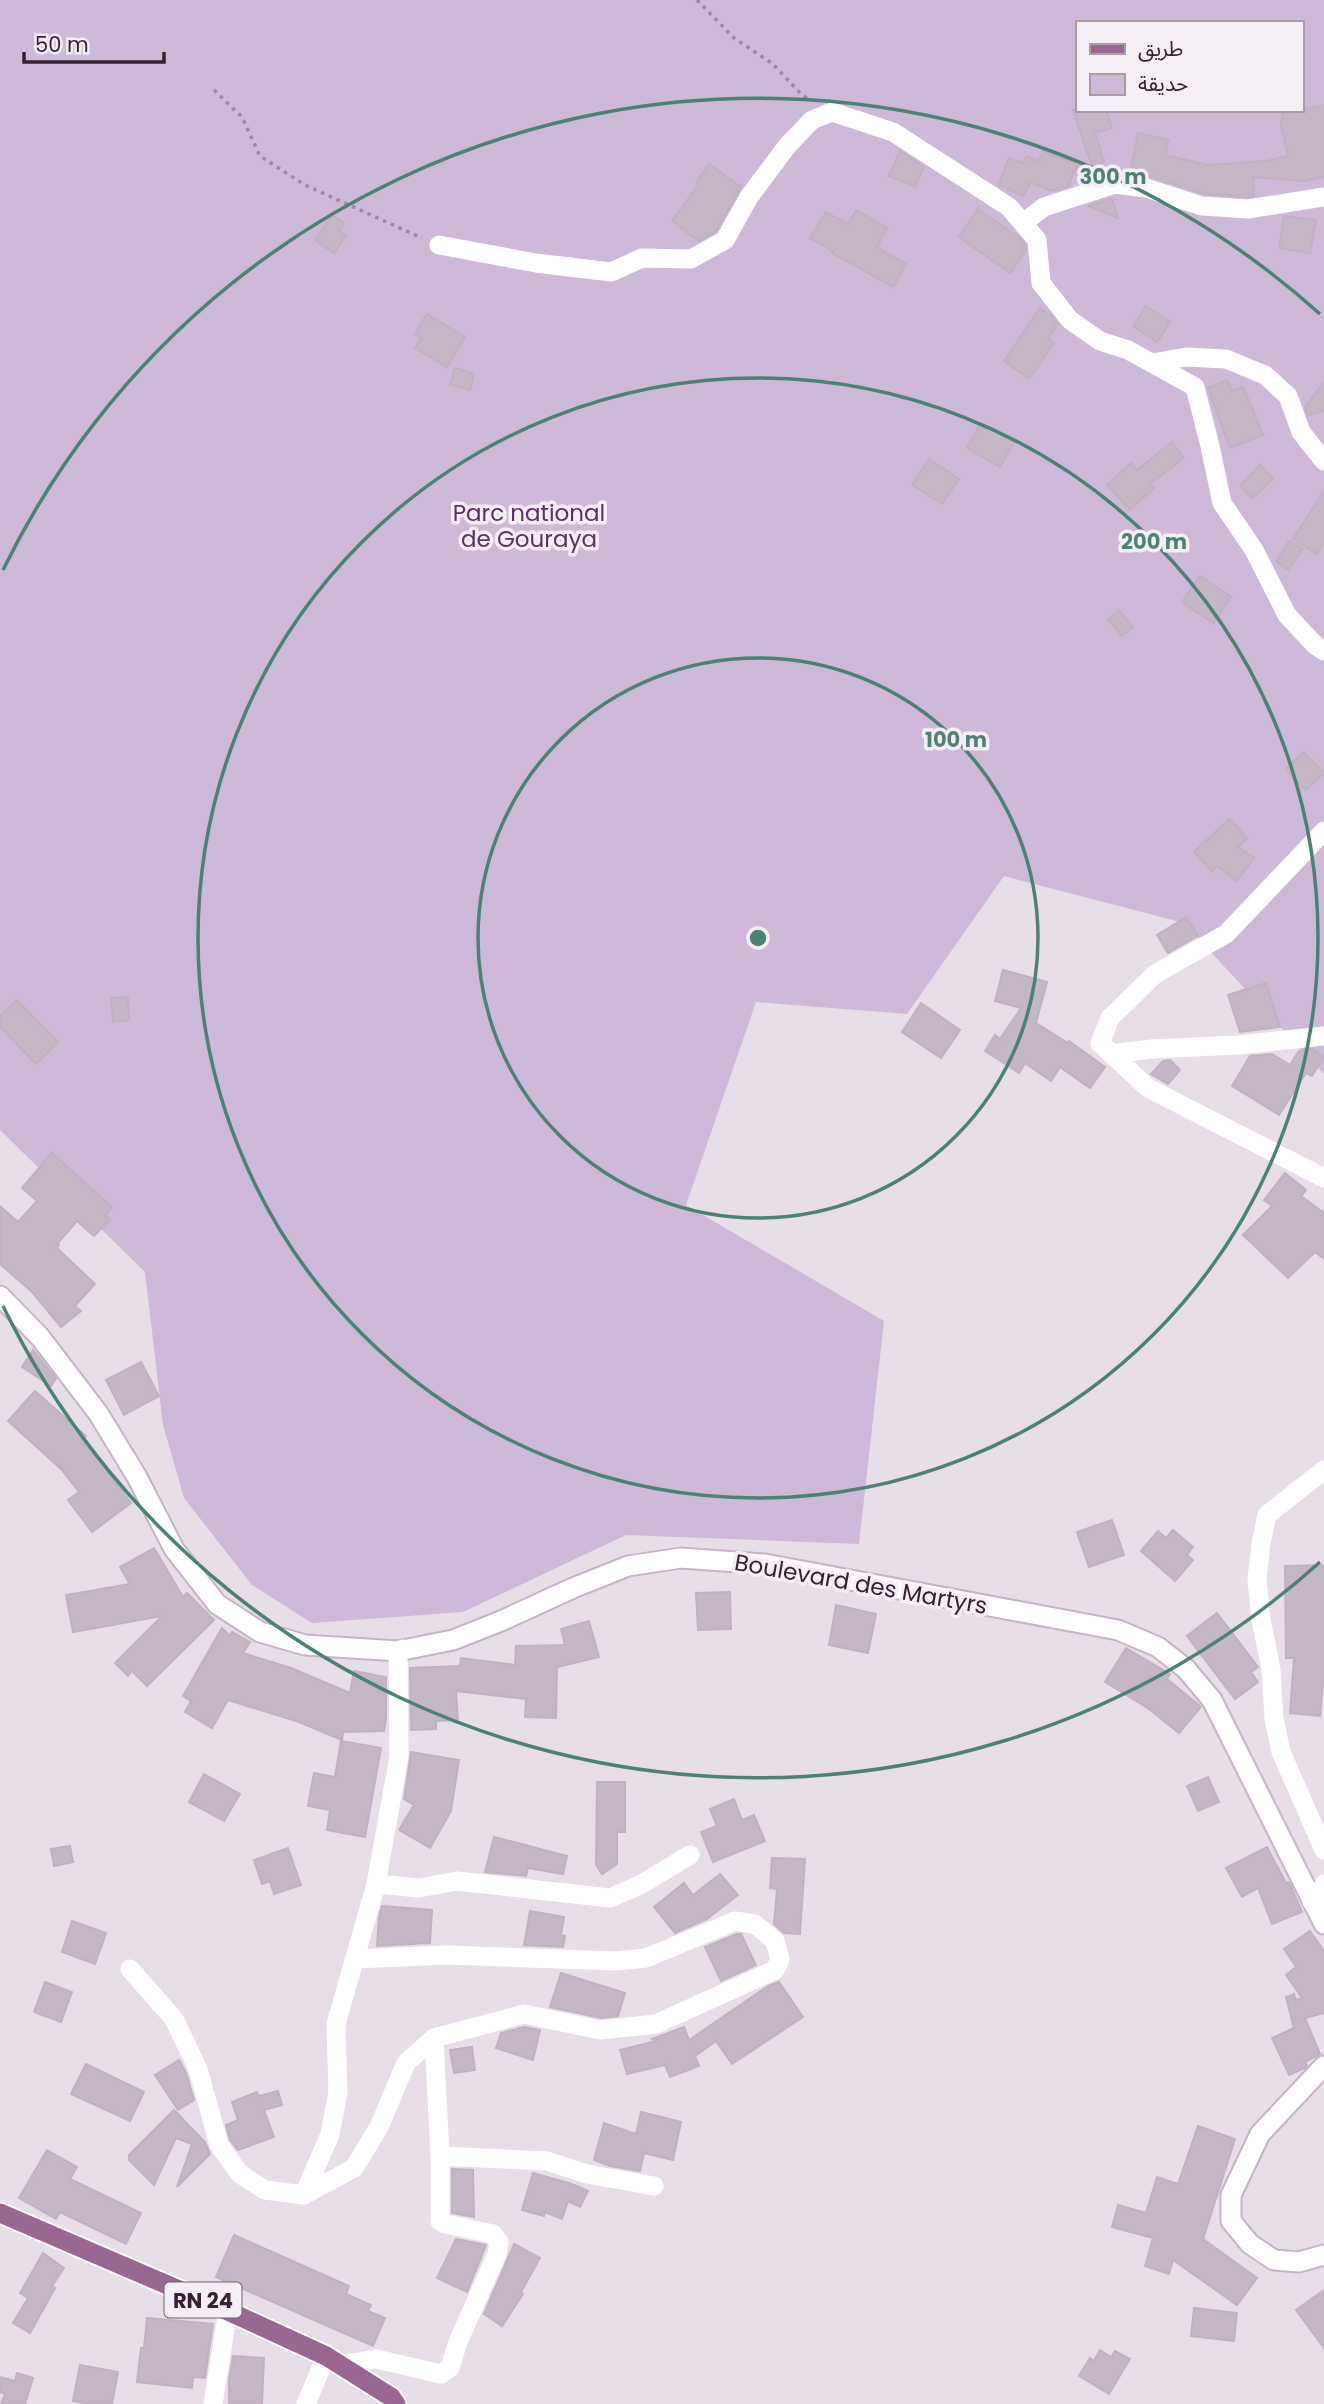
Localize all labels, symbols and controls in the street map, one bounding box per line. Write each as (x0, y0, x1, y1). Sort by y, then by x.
scale bar (24, 21, 164, 65)
legend (1076, 21, 1303, 112)
text: 50 m (35, 30, 89, 59)
text: طريق (1138, 34, 1183, 63)
text: حديقة (1138, 69, 1188, 98)
text: 300 m (1080, 162, 1146, 191)
park label: Parc national de Gouraya (453, 497, 605, 555)
text: 200 m (1121, 527, 1187, 556)
text: 100 m (925, 725, 987, 754)
centre of rings (746, 926, 770, 950)
street label: Boulevard des Martyrs (732, 1546, 990, 1622)
road number: RN 24 (164, 2282, 242, 2318)

